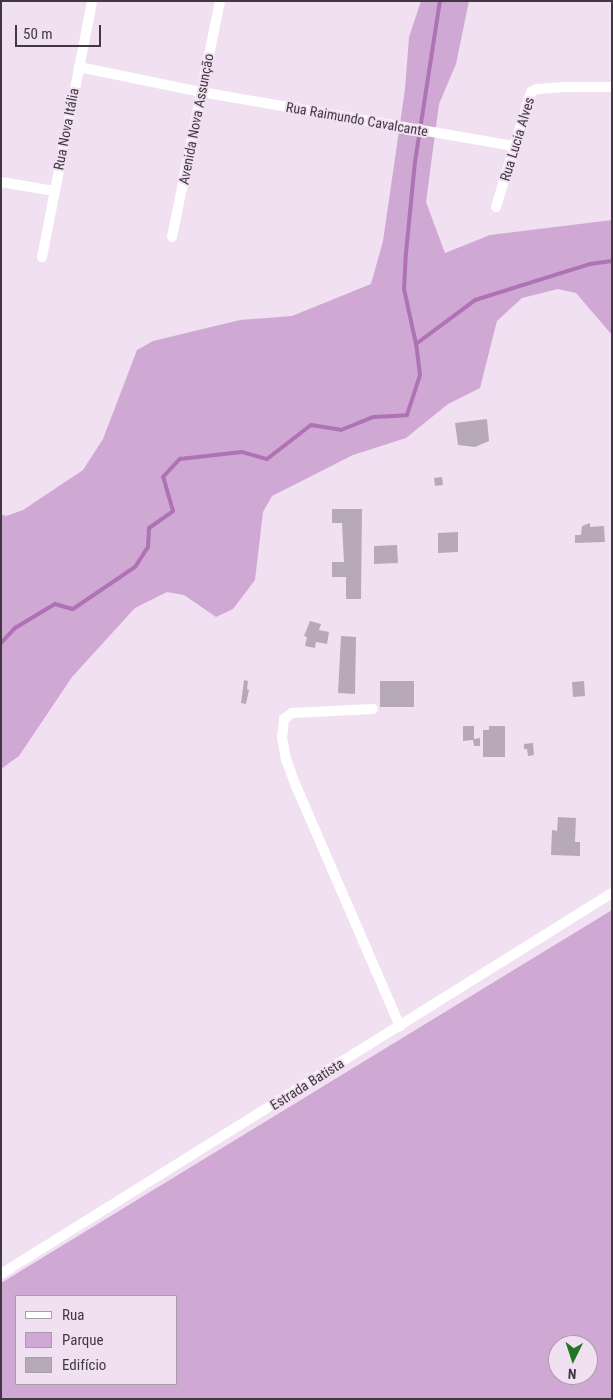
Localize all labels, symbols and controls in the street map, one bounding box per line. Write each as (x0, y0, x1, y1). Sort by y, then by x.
scale bar (18, 15, 104, 47)
text: 50 m (23, 25, 53, 43)
street label: Avenida Nova Assunção (175, 52, 217, 186)
street label: Rua Nova Itália (50, 87, 82, 171)
street label: Rua Lucia Alves (496, 95, 538, 183)
street label: Rua Raimundo Cavalcante (285, 98, 429, 140)
street label: Estrada Batista (267, 1055, 347, 1113)
legend (15, 1295, 178, 1385)
text: Rua (62, 1306, 84, 1324)
text: Parque (62, 1331, 104, 1349)
north arrow (548, 1335, 598, 1385)
text: Edifício (62, 1356, 106, 1374)
text: N (567, 1366, 577, 1382)

